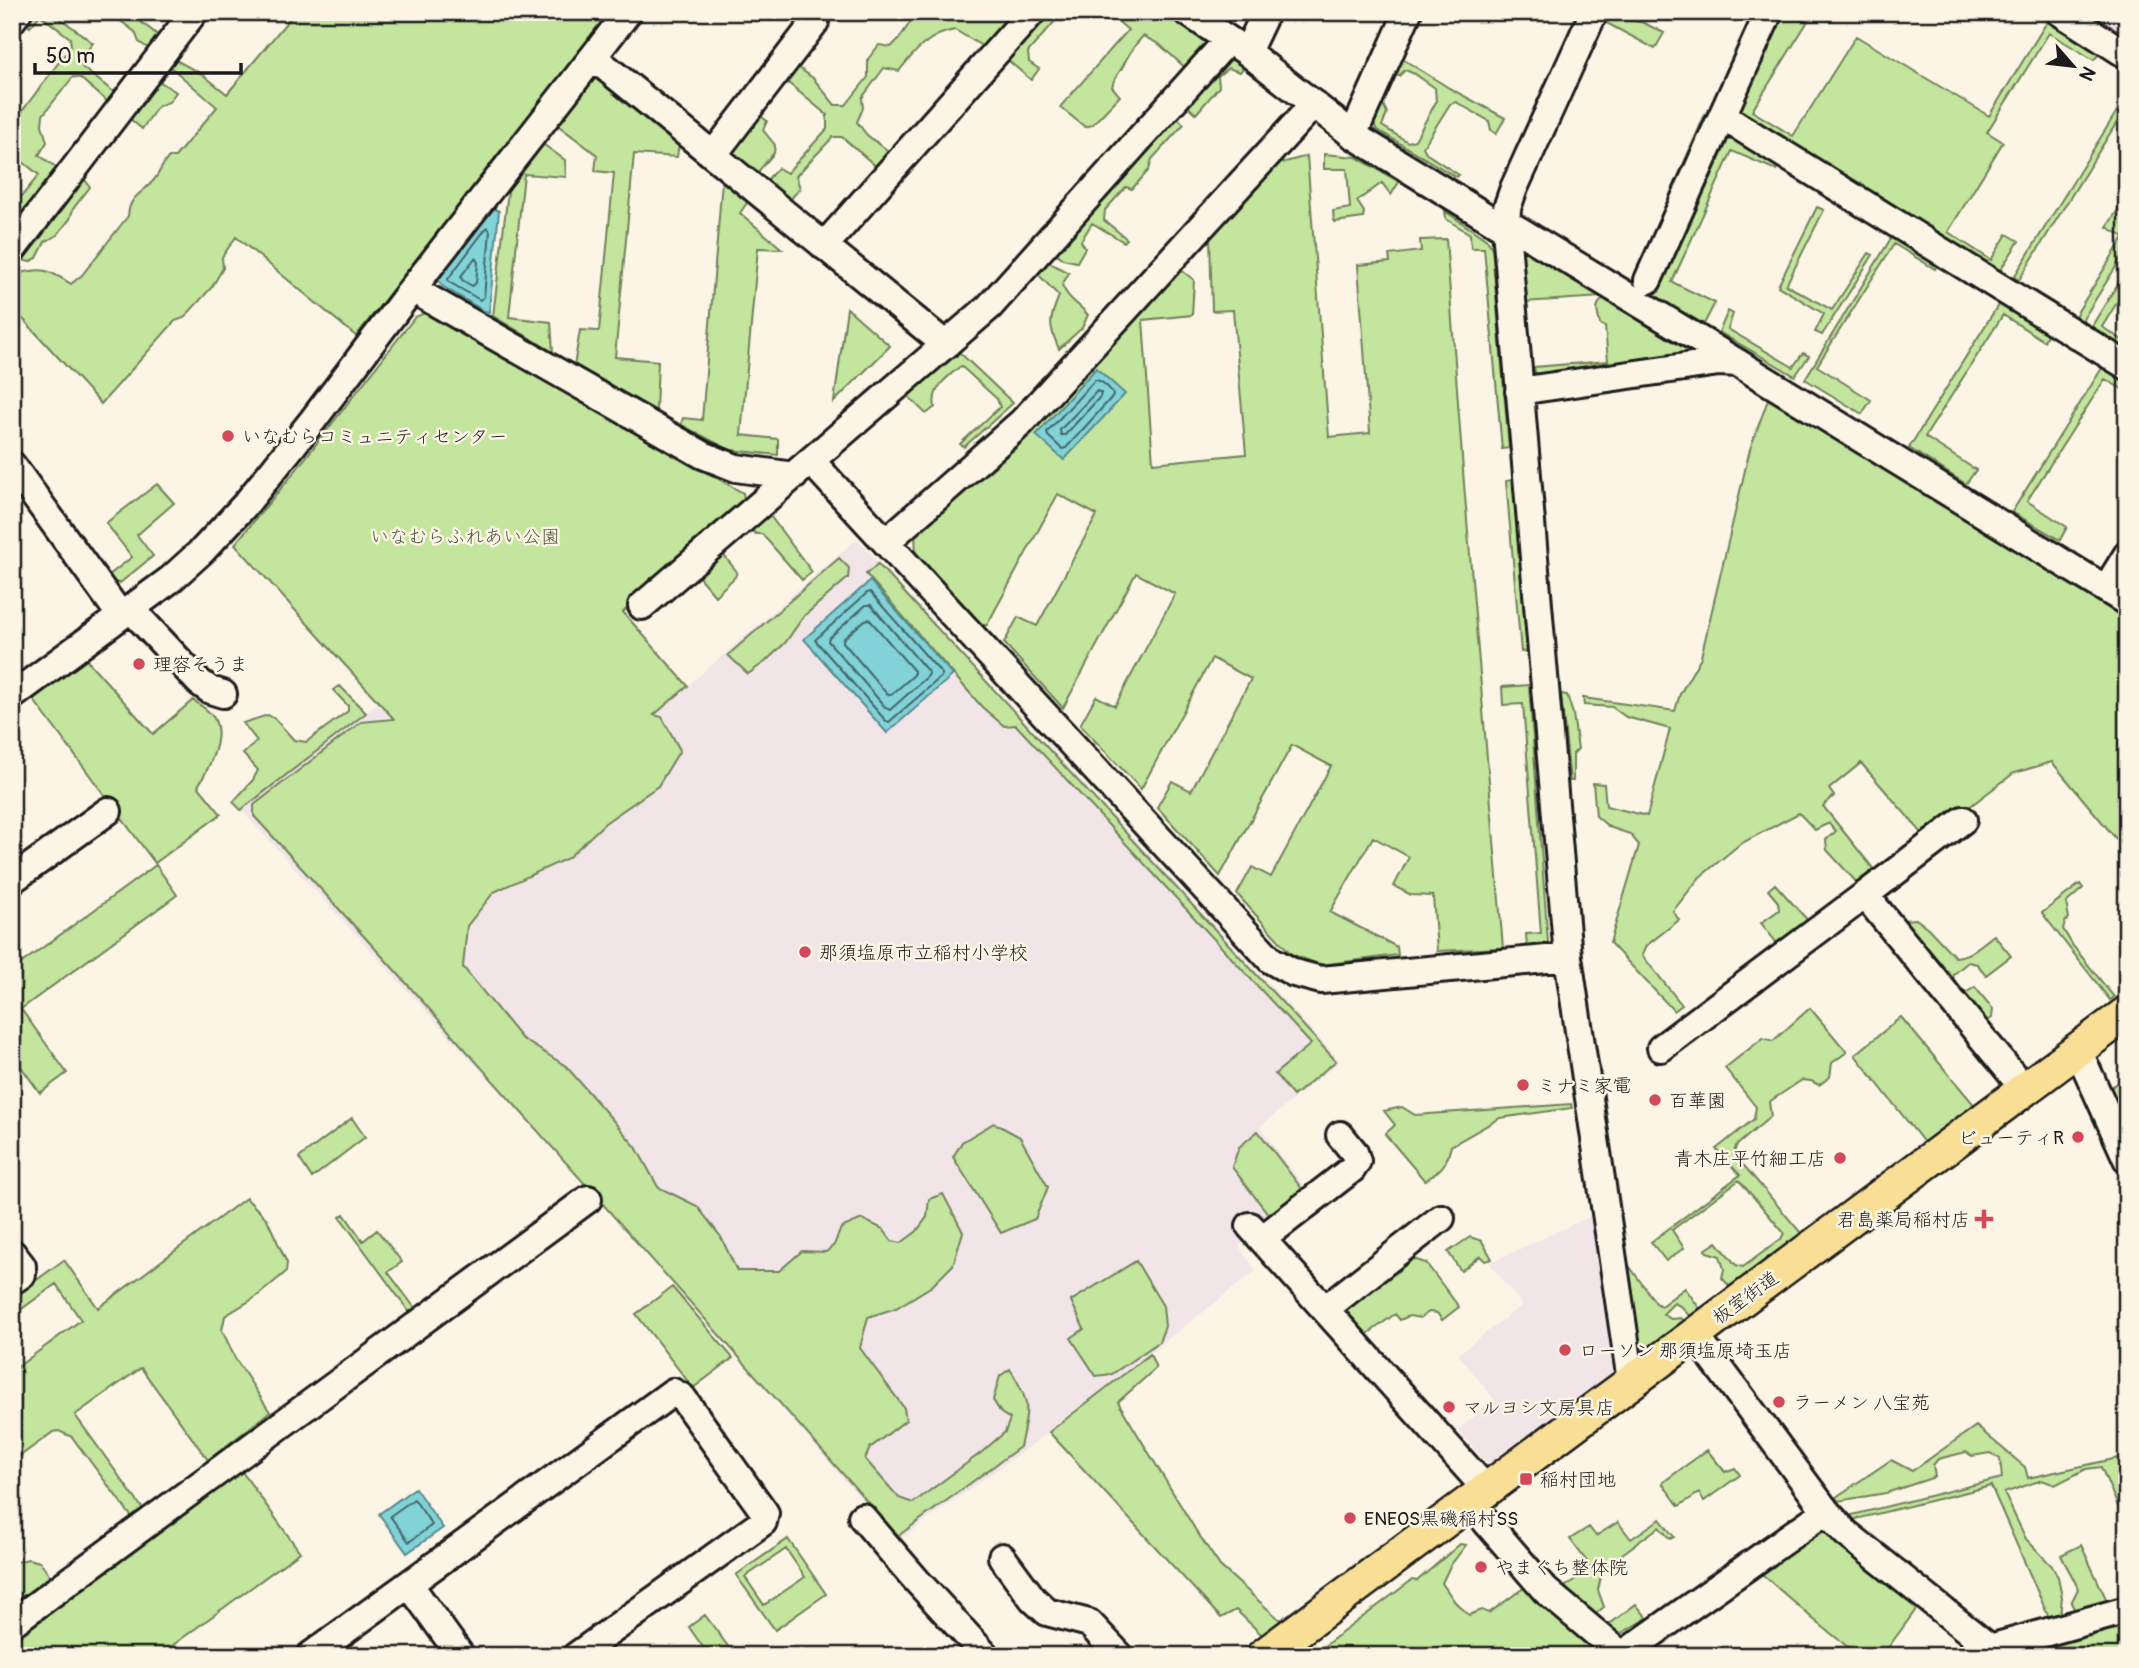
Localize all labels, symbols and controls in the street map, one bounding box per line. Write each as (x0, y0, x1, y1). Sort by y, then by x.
scale bar (35, 32, 242, 76)
north arrow (2038, 32, 2108, 102)
text: 50 m (46, 43, 95, 70)
text: N (2073, 62, 2101, 85)
place label: いなむらコミュニティセンター (242, 425, 507, 449)
marker: いなむらコミュニティセンター (220, 428, 236, 444)
park label: いなむらふれあい公園 (370, 525, 560, 549)
place label: 理容そうま (153, 653, 248, 677)
marker: 理容そうま (131, 656, 147, 672)
place label: 那須塩原市立稲村小学校 (819, 941, 1028, 965)
marker: 那須塩原市立稲村小学校 (797, 944, 813, 960)
place label: ミナミ家電 (1537, 1074, 1632, 1098)
marker: ミナミ家電 (1515, 1077, 1531, 1093)
place label: 百華園 (1669, 1089, 1726, 1113)
marker: 百華園 (1647, 1092, 1663, 1108)
place label: ビューティR (1958, 1126, 2064, 1150)
marker: ビューティR (2070, 1129, 2086, 1145)
place label: 青木庄平竹細工店 (1674, 1147, 1826, 1171)
marker: 青木庄平竹細工店 (1832, 1150, 1848, 1166)
place label: 君島薬局稲村店 (1837, 1208, 1970, 1232)
marker: 君島薬局稲村店 (1976, 1211, 1992, 1227)
street label: 板室街道 (1708, 1266, 1783, 1330)
place label: ローソン 那須塩原埼玉店 (1579, 1339, 1792, 1363)
marker: ローソン 那須塩原埼玉店 (1557, 1342, 1573, 1358)
place label: ラーメン 八宝苑 (1793, 1391, 1930, 1415)
marker: ラーメン 八宝苑 (1771, 1394, 1787, 1410)
place label: マルヨシ文房具店 (1463, 1396, 1615, 1420)
marker: マルヨシ文房具店 (1441, 1399, 1457, 1415)
place label: 稲村団地 (1540, 1468, 1616, 1492)
marker: 稲村団地 (1518, 1471, 1534, 1487)
place label: ENEOS黒磯稲村SS (1364, 1507, 1518, 1531)
marker: ENEOS黒磯稲村SS (1342, 1510, 1358, 1526)
place label: やまぐち整体院 (1495, 1556, 1628, 1580)
marker: やまぐち整体院 (1473, 1559, 1489, 1575)

